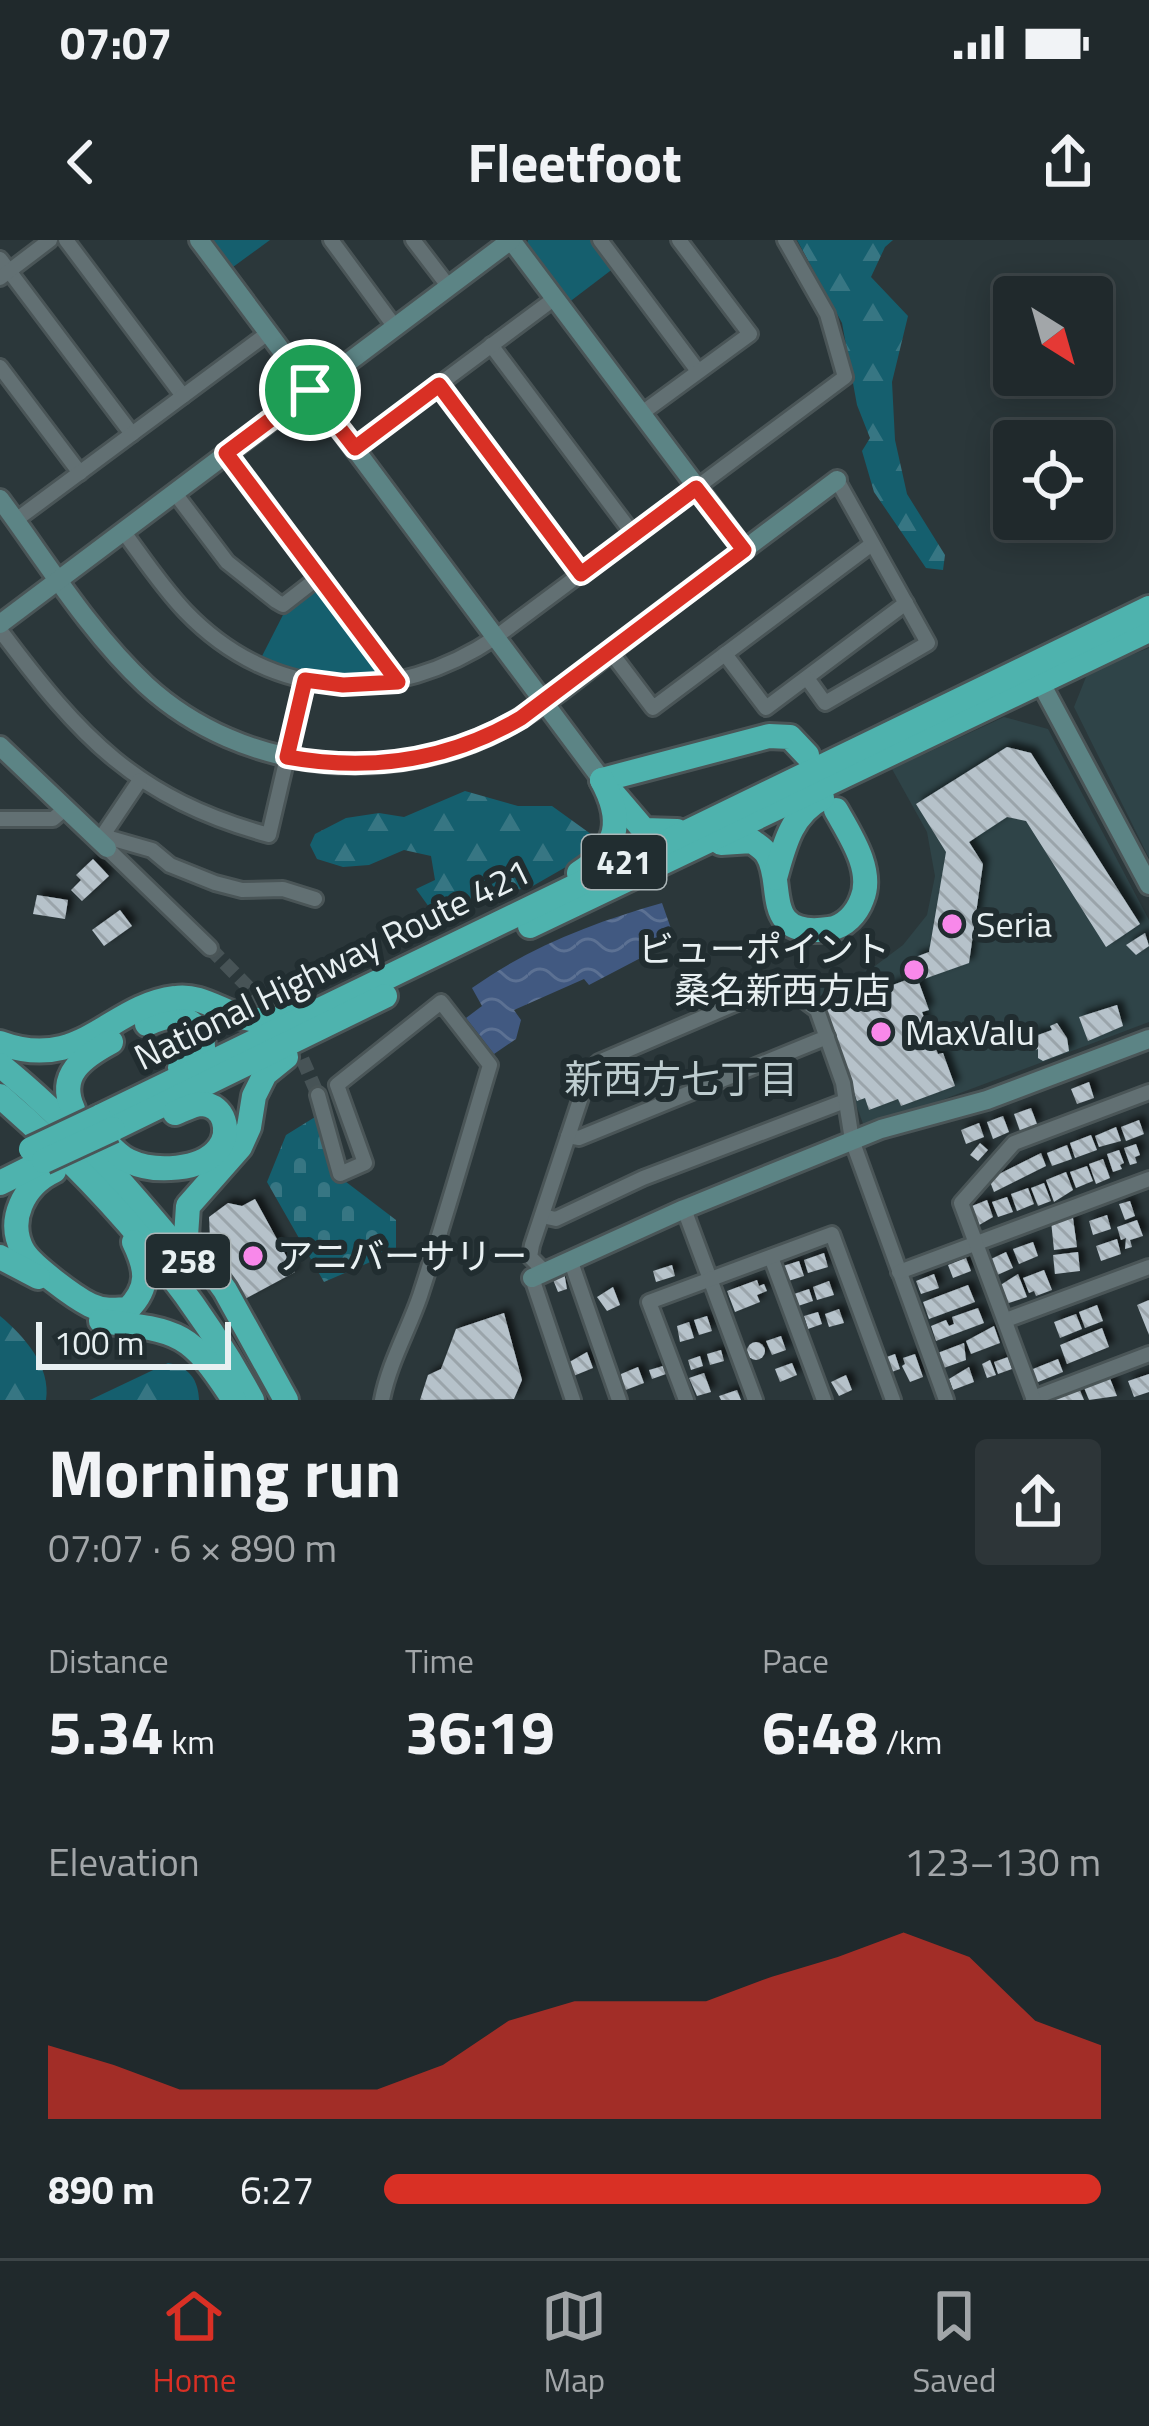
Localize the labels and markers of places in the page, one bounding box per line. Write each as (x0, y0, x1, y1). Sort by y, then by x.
pin (259, 339, 361, 441)
place label: Seria (976, 896, 1052, 951)
marker: Seria (939, 911, 965, 937)
place label: ビューポイント 桑名新西方店 (638, 921, 890, 1017)
marker: ビューポイント 桑名新西方店 (901, 957, 927, 983)
place label: MaxValu (905, 1004, 1035, 1059)
marker: MaxValu (868, 1019, 894, 1045)
place label: アニバーサリー (277, 1228, 528, 1283)
marker: アニバーサリー (240, 1243, 266, 1269)

